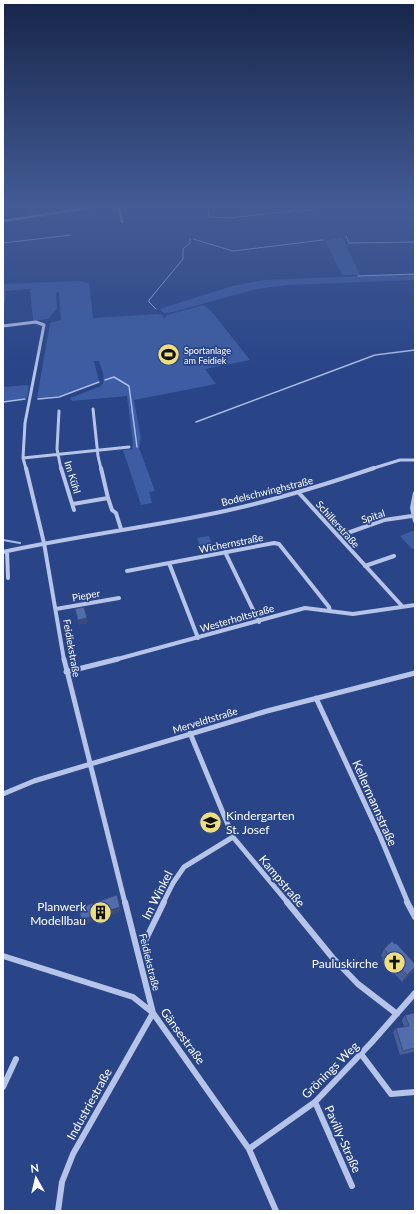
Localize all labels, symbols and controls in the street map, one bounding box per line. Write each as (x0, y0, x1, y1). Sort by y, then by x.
sports icon: Sportanlage am Feidiek (155, 342, 181, 368)
place label: Sportanlage am Feidiek (184, 345, 231, 366)
street label: Im Kühl (62, 459, 84, 495)
street label: Bodelschwinghstraße (220, 474, 314, 508)
street label: Schillerstraße (314, 498, 362, 550)
street label: Spital (360, 507, 386, 525)
street label: Wichernstraße (198, 531, 264, 555)
street label: Pieper (71, 587, 101, 603)
street label: Westerholtstraße (199, 602, 275, 634)
street label: Feidiekstraße (61, 618, 83, 678)
street label: Merveldtstraße (171, 704, 239, 736)
street label: Kellermannstraße (349, 758, 401, 848)
place label: Kindergarten St. Josef (226, 808, 295, 837)
school or university icon: Kindergarten St. Josef (198, 809, 224, 835)
street label: Kampstraße (256, 852, 308, 910)
street label: Im Winkel (138, 868, 176, 922)
place label: Planwerk Modellbau (30, 899, 87, 928)
building icon: Planwerk Modellbau (88, 900, 114, 926)
street label: Feidiekstraße (137, 932, 163, 992)
church icon: Pauluskirche (381, 950, 407, 976)
place label: Pauluskirche (312, 956, 378, 971)
street label: Gänsestraße (158, 1005, 208, 1067)
street label: Grönings Weg (298, 1038, 362, 1102)
street label: Industriestraße (63, 1066, 115, 1142)
street label: Pavilly-Straße (321, 1103, 365, 1175)
north arrow (16, 1158, 56, 1198)
text: N (29, 1161, 40, 1175)

